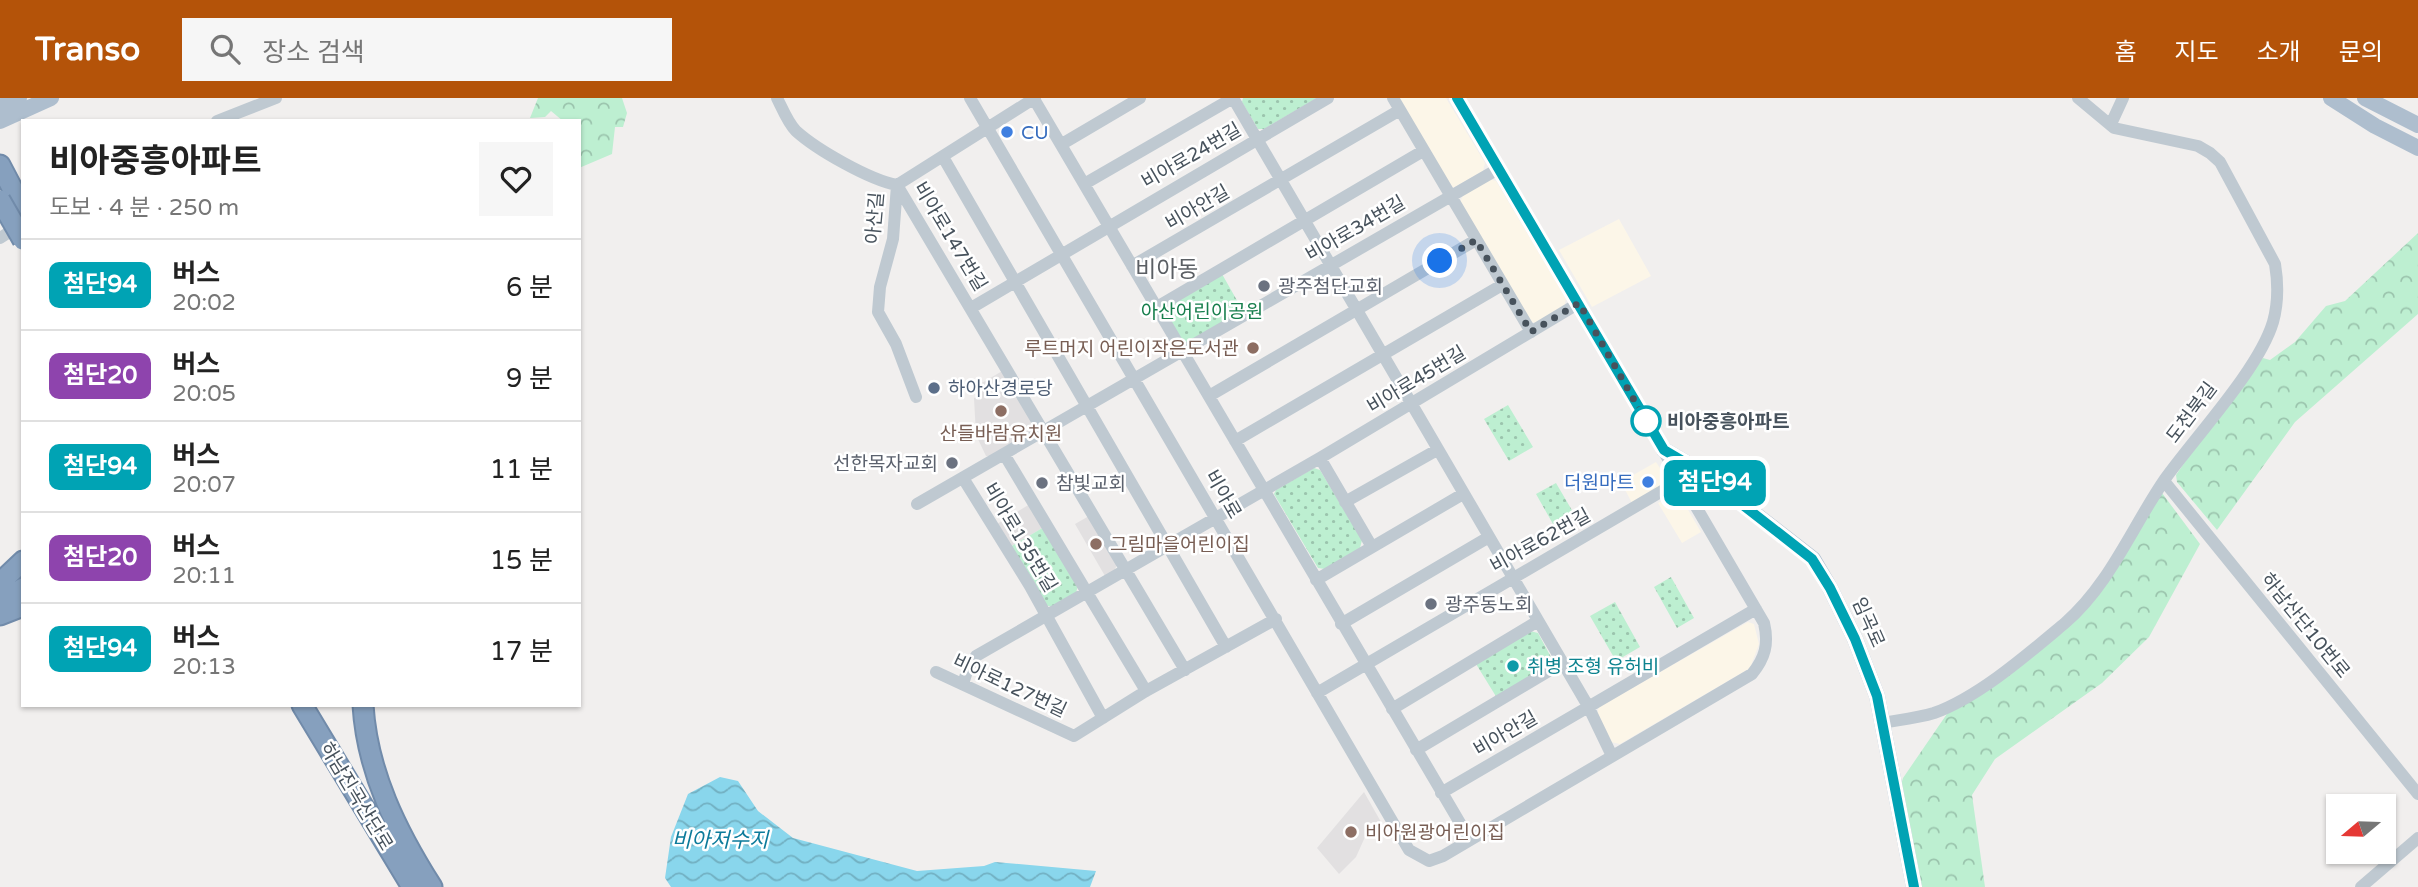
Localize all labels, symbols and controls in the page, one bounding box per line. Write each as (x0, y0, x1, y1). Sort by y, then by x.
search box (182, 18, 672, 81)
text: Transo (35, 30, 140, 69)
icon: search (206, 30, 244, 68)
text: 장소 검색 (262, 37, 365, 68)
text: 홈 (2114, 38, 2136, 67)
text: 지도 (2174, 38, 2219, 67)
text: 소개 (2257, 38, 2301, 67)
text: 문의 (2339, 38, 2383, 67)
street label: 비아로24번길 (1138, 119, 1245, 193)
place label: CU (1021, 122, 1049, 144)
marker: CU (999, 124, 1015, 140)
text: 비아중흥아파트 (49, 142, 262, 181)
button: heart (479, 142, 553, 216)
street label: 비아로147번길 (909, 178, 991, 295)
street label: 비아안길 (1162, 181, 1233, 235)
street label: 아산길 (862, 191, 888, 245)
street label: 비아로34번길 (1302, 192, 1409, 266)
text: 도보 · 4 분 · 250 m (49, 194, 239, 222)
your location (1422, 243, 1457, 278)
district label: 비아동 (1135, 256, 1199, 284)
text: 버스 (172, 258, 220, 289)
text: 첨단94 (63, 270, 137, 299)
text: 6 분 (506, 272, 553, 303)
place label: 광주첨단교회 (1278, 276, 1383, 298)
marker: 광주첨단교회 (1256, 278, 1272, 294)
text: 20:02 (172, 289, 236, 317)
park label: 아산어린이공원 (1141, 301, 1263, 323)
place label: 루트머지 어린이작은도서관 (1024, 338, 1239, 360)
marker: 루트머지 어린이작은도서관 (1245, 340, 1261, 356)
street label: 비아로45번길 (1363, 342, 1470, 418)
text: 버스 (172, 349, 220, 380)
text: 첨단20 (63, 361, 137, 390)
text: 9 분 (506, 363, 553, 394)
place label: 하아산경로당 (948, 378, 1053, 400)
street label: 도천북길 (2162, 378, 2222, 447)
text: 20:05 (172, 380, 236, 408)
marker: 하아산경로당 (926, 380, 942, 396)
marker: 산들바람유치원 (993, 403, 1009, 419)
marker: 비아중흥아파트 (1631, 406, 1661, 436)
place label: 비아중흥아파트 (1667, 411, 1789, 433)
place label: 산들바람유치원 (940, 423, 1062, 445)
text: 버스 (172, 440, 220, 471)
text: 첨단94 (63, 452, 137, 481)
place label: 선한목자교회 (833, 453, 938, 475)
text: 11 분 (490, 454, 553, 485)
marker: 선한목자교회 (944, 455, 960, 471)
line badge: 첨단94 (1666, 460, 1764, 506)
street label: 비아로 (1200, 466, 1246, 523)
text: 첨단94 (1678, 468, 1752, 497)
text: 20:07 (172, 471, 236, 499)
place label: 더원마트 (1564, 472, 1634, 494)
place label: 참빛교회 (1056, 473, 1126, 495)
marker: 더원마트 (1640, 474, 1656, 490)
marker: 참빛교회 (1034, 475, 1050, 491)
street label: 비아로135번길 (979, 479, 1061, 596)
street label: 비아로62번길 (1486, 504, 1594, 577)
text: 버스 (172, 531, 220, 562)
place label: 그림마을어린이집 (1110, 534, 1250, 556)
marker: 그림마을어린이집 (1088, 536, 1104, 552)
text: 첨단20 (63, 543, 137, 572)
text: 15 분 (490, 545, 553, 576)
text: 20:11 (172, 562, 236, 590)
street label: 하남산단10번로 (2256, 569, 2354, 683)
place label: 광주동노회 (1445, 594, 1532, 616)
street label: 임곡로 (1847, 594, 1889, 651)
marker: 광주동노회 (1423, 596, 1439, 612)
text: 버스 (172, 622, 220, 653)
text: 첨단94 (63, 634, 137, 663)
text: 17 분 (490, 636, 553, 667)
street label: 비아로127번길 (949, 650, 1070, 722)
text: 20:13 (172, 653, 236, 681)
place label: 취병 조형 유허비 (1527, 656, 1659, 678)
marker: 취병 조형 유허비 (1505, 658, 1521, 674)
street label: 비아안길 (1470, 707, 1541, 761)
street label: 하남진곡산단로 (315, 738, 397, 855)
north arrow (2326, 794, 2396, 864)
map controls (2326, 794, 2396, 864)
place label: 비아원광어린이집 (1365, 822, 1505, 844)
marker: 비아원광어린이집 (1343, 824, 1359, 840)
water label: 비아저수지 (672, 828, 770, 853)

